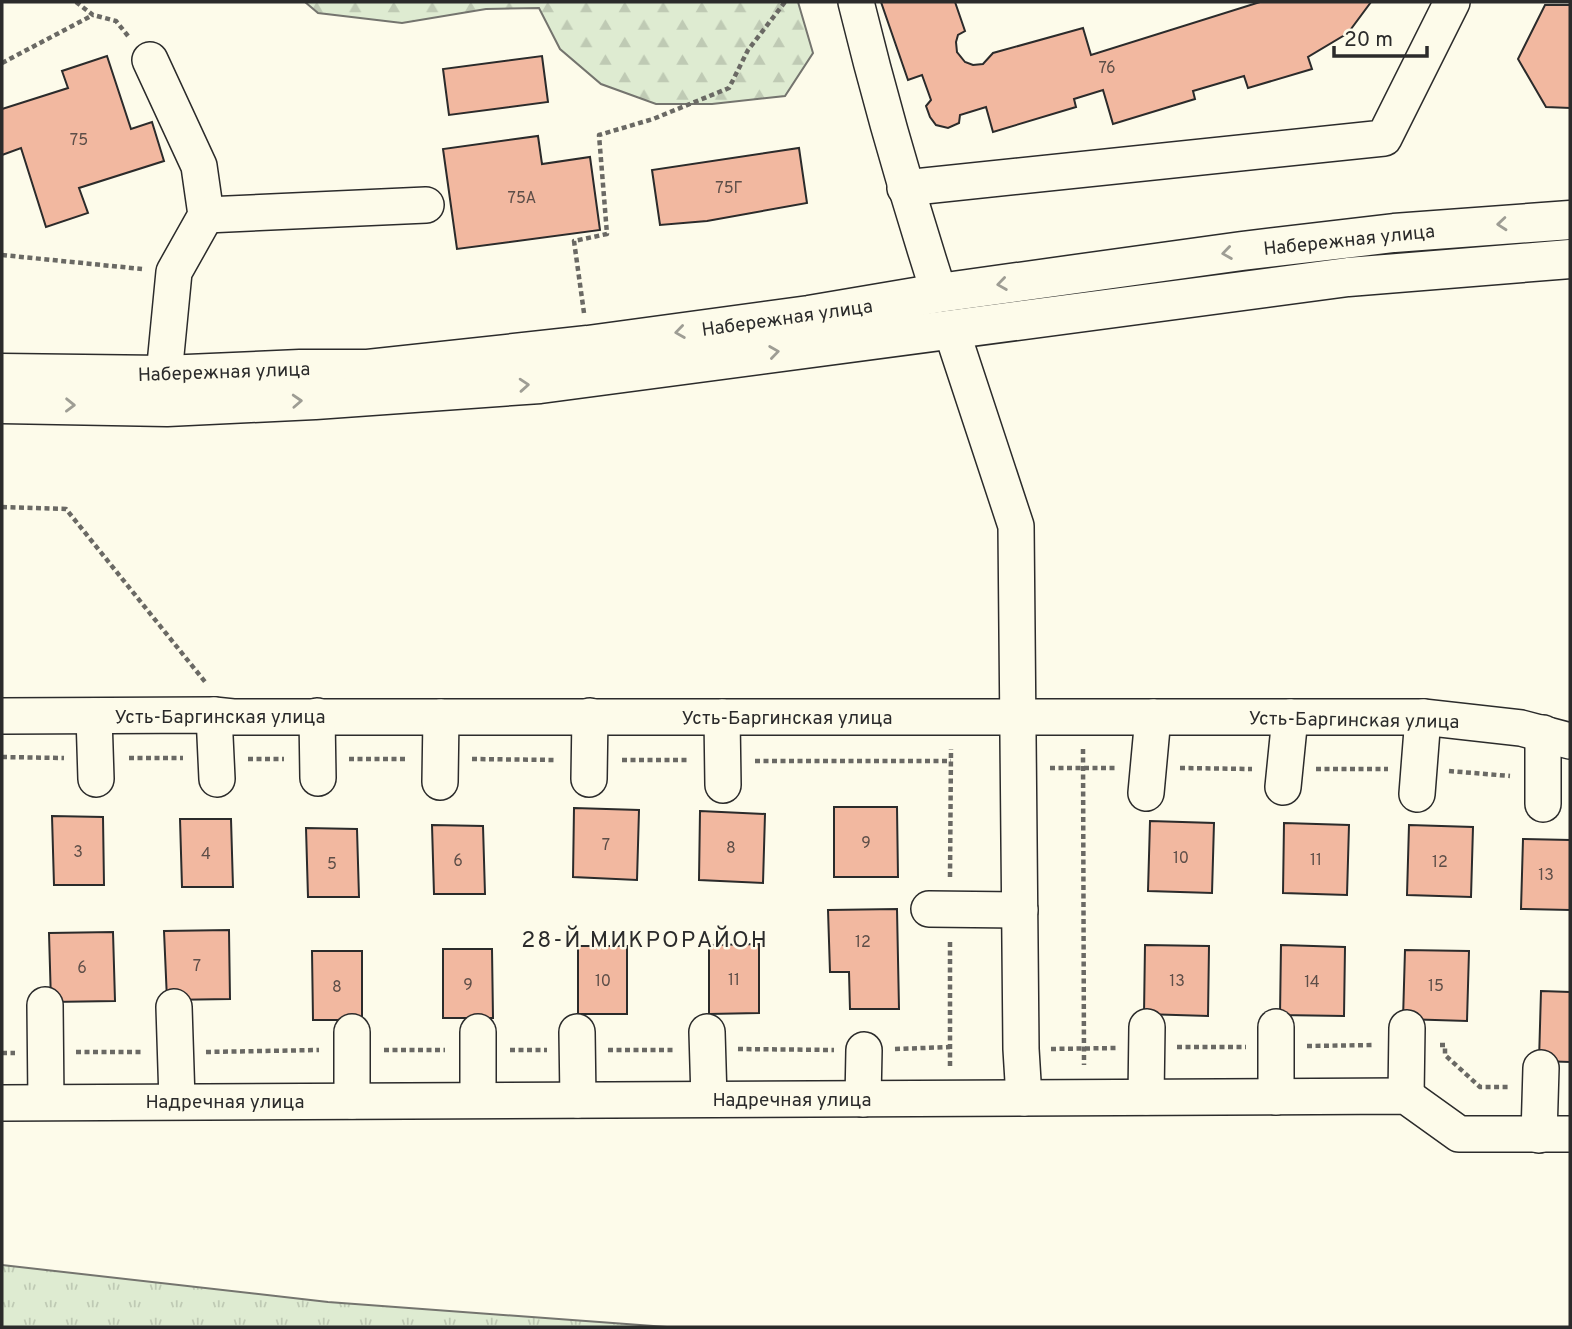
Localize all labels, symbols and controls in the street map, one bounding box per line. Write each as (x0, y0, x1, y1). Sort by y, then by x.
scale bar (1334, 14, 1427, 58)
text: 20 m (1344, 27, 1393, 54)
house number: 76 (1098, 59, 1116, 79)
house number: 75 (70, 131, 88, 151)
house number: 75Г (715, 179, 743, 199)
house number: 75А (508, 189, 537, 209)
one-way arrow (1496, 216, 1507, 231)
street label: Набережная улица (1262, 220, 1436, 262)
one-way arrow (1221, 245, 1233, 260)
one-way arrow (996, 277, 1008, 292)
street label: Набережная улица (700, 295, 874, 343)
one-way arrow (674, 325, 686, 340)
one-way arrow (768, 345, 780, 360)
street label: Набережная улица (137, 358, 311, 388)
one-way arrow (519, 377, 530, 392)
one-way arrow (292, 393, 303, 408)
one-way arrow (65, 397, 76, 413)
street label: Усть-Баргинская улица (114, 706, 326, 730)
street label: Усть-Баргинская улица (681, 707, 893, 731)
street label: Усть-Баргинская улица (1248, 707, 1460, 735)
house number: 9 (861, 834, 871, 854)
house number: 7 (602, 836, 610, 856)
house number: 8 (726, 839, 736, 859)
house number: 3 (73, 843, 83, 863)
house number: 4 (201, 845, 211, 865)
house number: 10 (1173, 849, 1189, 869)
house number: 11 (1310, 851, 1322, 871)
house number: 6 (453, 852, 463, 872)
house number: 12 (1432, 853, 1448, 873)
house number: 5 (327, 855, 337, 875)
house number: 13 (1538, 866, 1554, 886)
district label: 28-Й МИКРОРАЙОН (521, 925, 769, 956)
house number: 12 (855, 933, 871, 953)
house number: 7 (193, 957, 201, 977)
house number: 6 (77, 959, 87, 979)
house number: 11 (728, 971, 740, 991)
house number: 10 (595, 972, 611, 992)
house number: 13 (1169, 972, 1185, 992)
house number: 14 (1304, 973, 1320, 993)
house number: 9 (463, 976, 473, 996)
house number: 15 (1428, 977, 1444, 997)
house number: 8 (332, 978, 342, 998)
street label: Надречная улица (712, 1089, 872, 1113)
street label: Надречная улица (145, 1091, 305, 1115)

